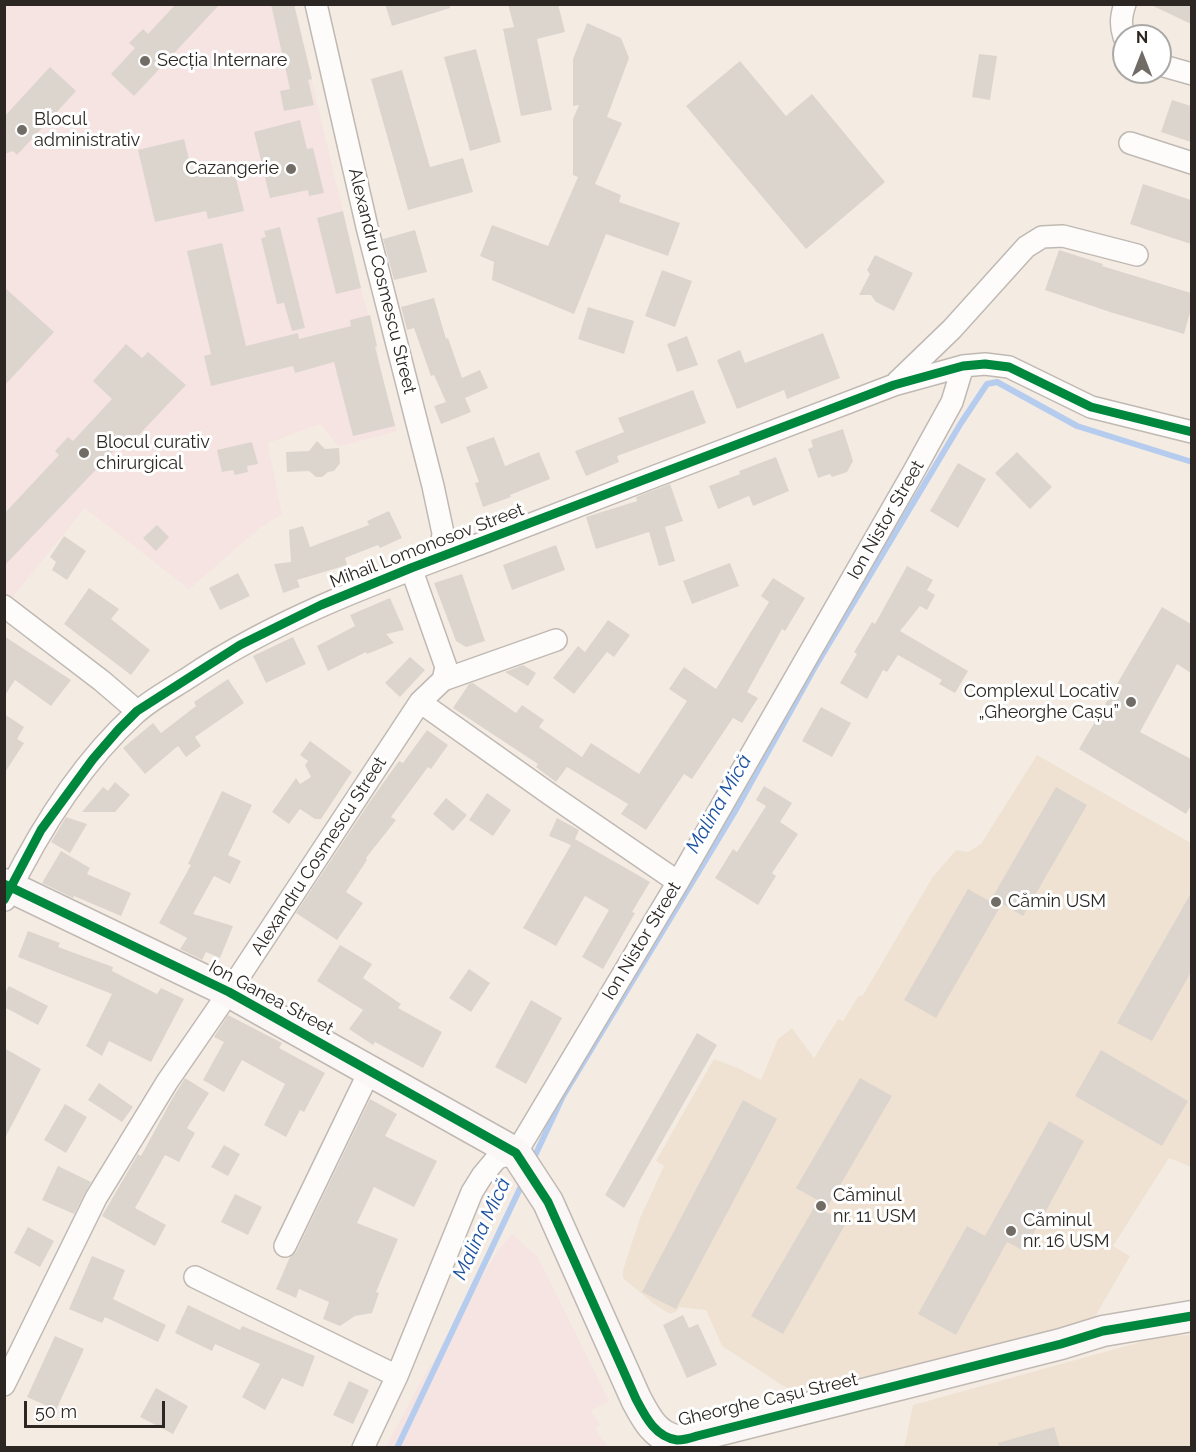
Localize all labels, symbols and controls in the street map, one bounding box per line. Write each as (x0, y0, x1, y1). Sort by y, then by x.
north arrow (1112, 24, 1172, 84)
text: N (1136, 28, 1148, 47)
place label: Secția Internare (157, 50, 287, 72)
marker: Secția Internare (138, 54, 152, 68)
place label: Blocul administrativ (34, 109, 140, 152)
marker: Blocul administrativ (15, 123, 29, 137)
place label: Cazangerie (185, 158, 279, 180)
marker: Cazangerie (284, 162, 298, 176)
street label: Alexandru Cosmescu Street (343, 166, 421, 396)
place label: Blocul curativ chirurgical (96, 432, 210, 474)
marker: Blocul curativ chirurgical (77, 446, 91, 460)
street label: Ion Nistor Street (843, 457, 929, 583)
street label: Mihail Lomonosov Street (327, 499, 527, 593)
place label: Complexul Locativ „Gheorghe Cașu” (964, 681, 1119, 724)
marker: Complexul Locativ „Gheorghe Cașu” (1124, 695, 1138, 709)
water label: Malina Mică (681, 750, 757, 858)
street label: Alexandru Cosmescu Street (247, 753, 391, 959)
street label: Ion Nistor Street (598, 878, 686, 1004)
place label: Cămin USM (1008, 891, 1106, 913)
marker: Cămin USM (989, 895, 1003, 909)
street label: Ion Ganea Street (205, 956, 337, 1040)
water label: Malina Mică (448, 1174, 516, 1284)
place label: Căminul nr. 11 USM (833, 1185, 916, 1228)
marker: Căminul nr. 11 USM (814, 1199, 828, 1213)
place label: Căminul nr. 16 USM (1023, 1210, 1110, 1252)
marker: Căminul nr. 16 USM (1004, 1224, 1018, 1238)
street label: Gheorghe Cașu Street (676, 1369, 860, 1431)
scale bar (27, 1389, 168, 1427)
text: 50 m (35, 1401, 77, 1422)

